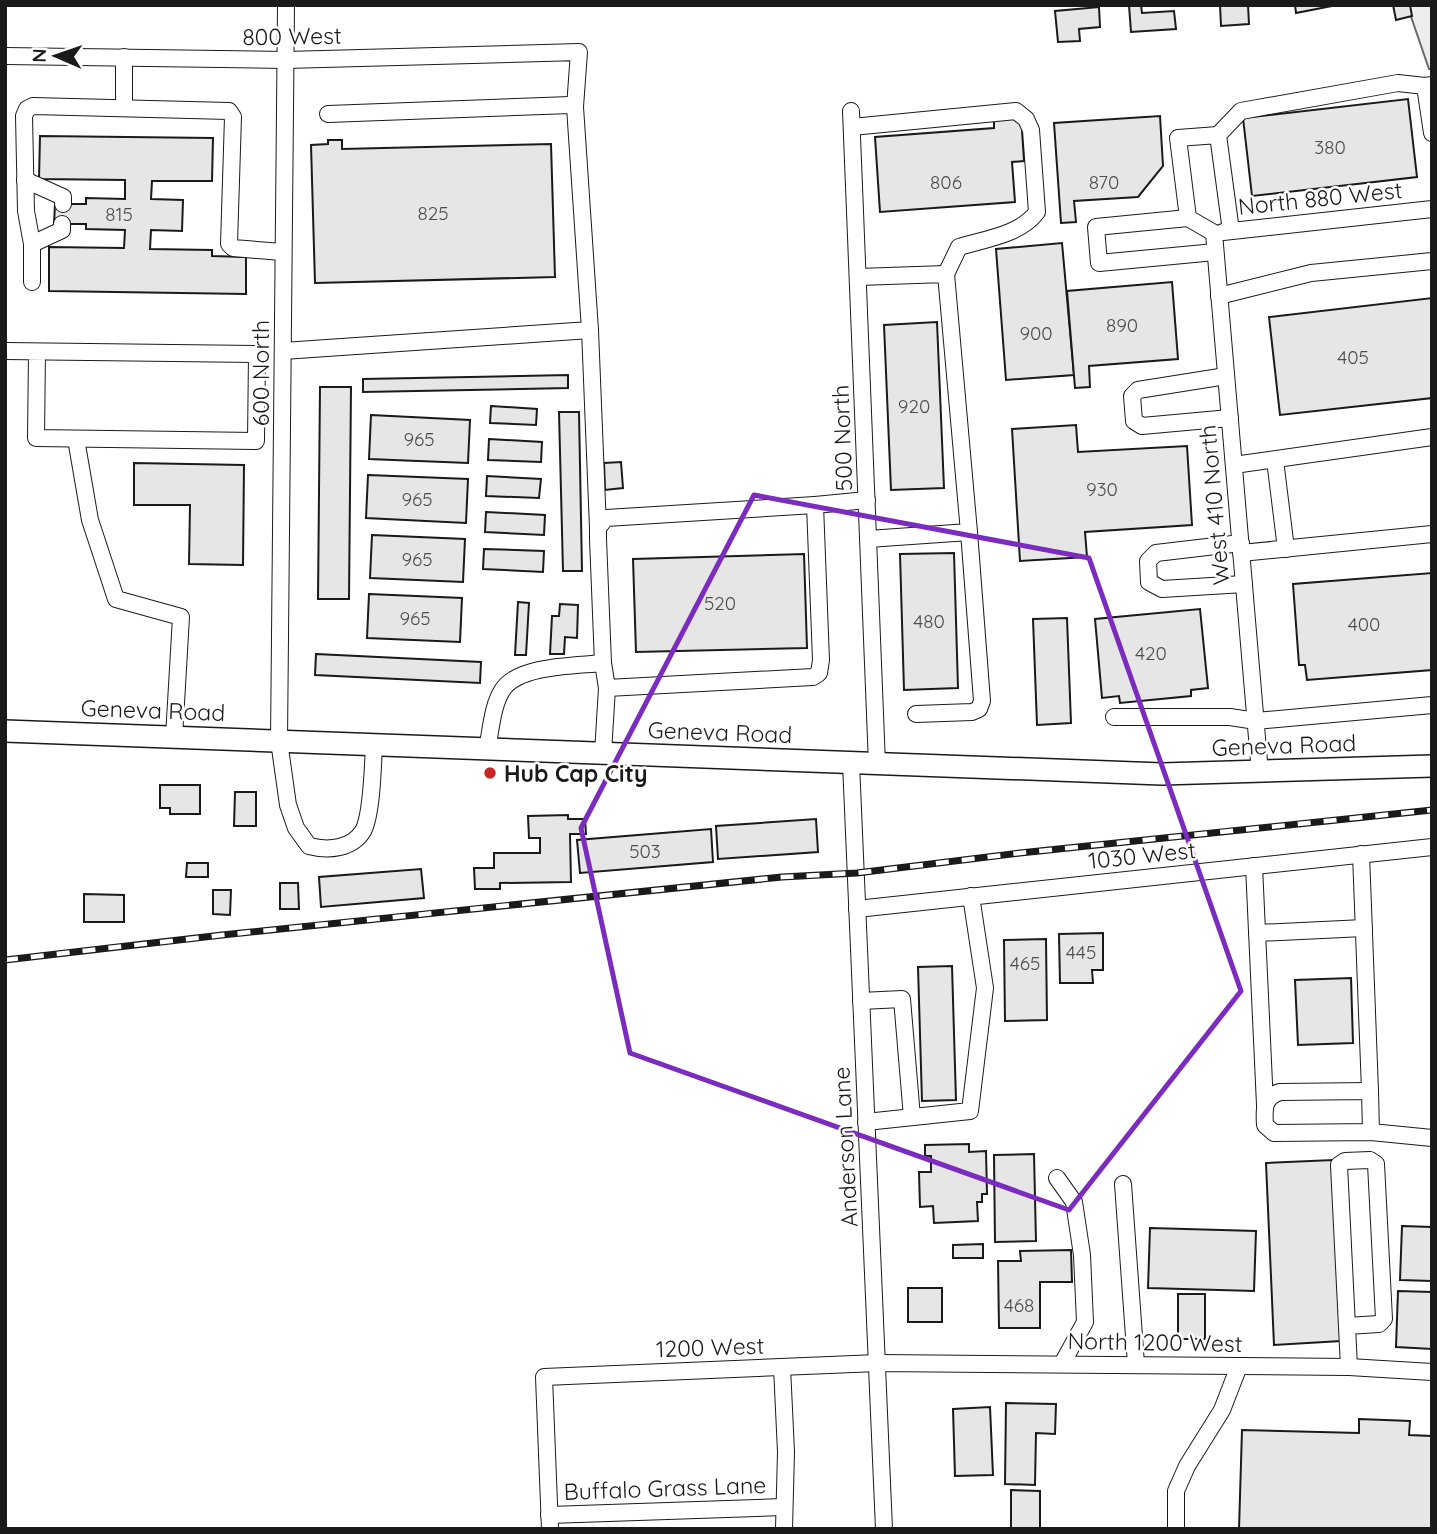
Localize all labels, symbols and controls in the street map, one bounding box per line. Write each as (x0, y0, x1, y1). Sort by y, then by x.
north arrow (21, 21, 91, 91)
street label: 800 West (242, 21, 342, 51)
text: N (27, 48, 51, 63)
house number: 380 (1314, 135, 1346, 159)
house number: 806 (930, 170, 962, 194)
house number: 870 (1089, 170, 1119, 194)
street label: North 880 West (1236, 175, 1404, 221)
house number: 825 (417, 201, 449, 225)
house number: 815 (105, 202, 133, 226)
house number: 890 (1106, 313, 1138, 337)
street label: 600 North (246, 320, 275, 426)
house number: 900 (1019, 321, 1053, 345)
house number: 405 (1337, 345, 1369, 369)
street label: 500 North (826, 384, 858, 492)
house number: 920 (898, 394, 930, 418)
street label: West 410 North (1193, 424, 1235, 586)
house number: 965 (403, 427, 435, 451)
house number: 930 (1086, 477, 1118, 501)
house number: 965 (401, 487, 433, 511)
house number: 965 (401, 547, 433, 571)
house number: 520 (704, 591, 736, 615)
house number: 965 (399, 606, 431, 630)
house number: 480 (913, 609, 945, 633)
house number: 400 (1348, 612, 1380, 636)
house number: 420 (1135, 641, 1167, 665)
street label: Geneva Road (80, 693, 226, 727)
street label: Geneva Road (647, 715, 793, 749)
street label: Geneva Road (1211, 728, 1357, 762)
place label: Hub Cap City (504, 759, 647, 788)
marker: Hub Cap City (482, 765, 498, 781)
street label: 1030 West (1087, 835, 1197, 875)
house number: 503 (629, 839, 661, 863)
house number: 445 (1066, 940, 1096, 964)
house number: 465 (1010, 951, 1040, 975)
street label: Anderson Lane (826, 1066, 864, 1228)
house number: 468 (1004, 1293, 1034, 1317)
street label: North 1200 West (1067, 1326, 1243, 1358)
street label: 1200 West (655, 1331, 765, 1363)
street label: Buffalo Grass Lane (563, 1470, 767, 1506)

